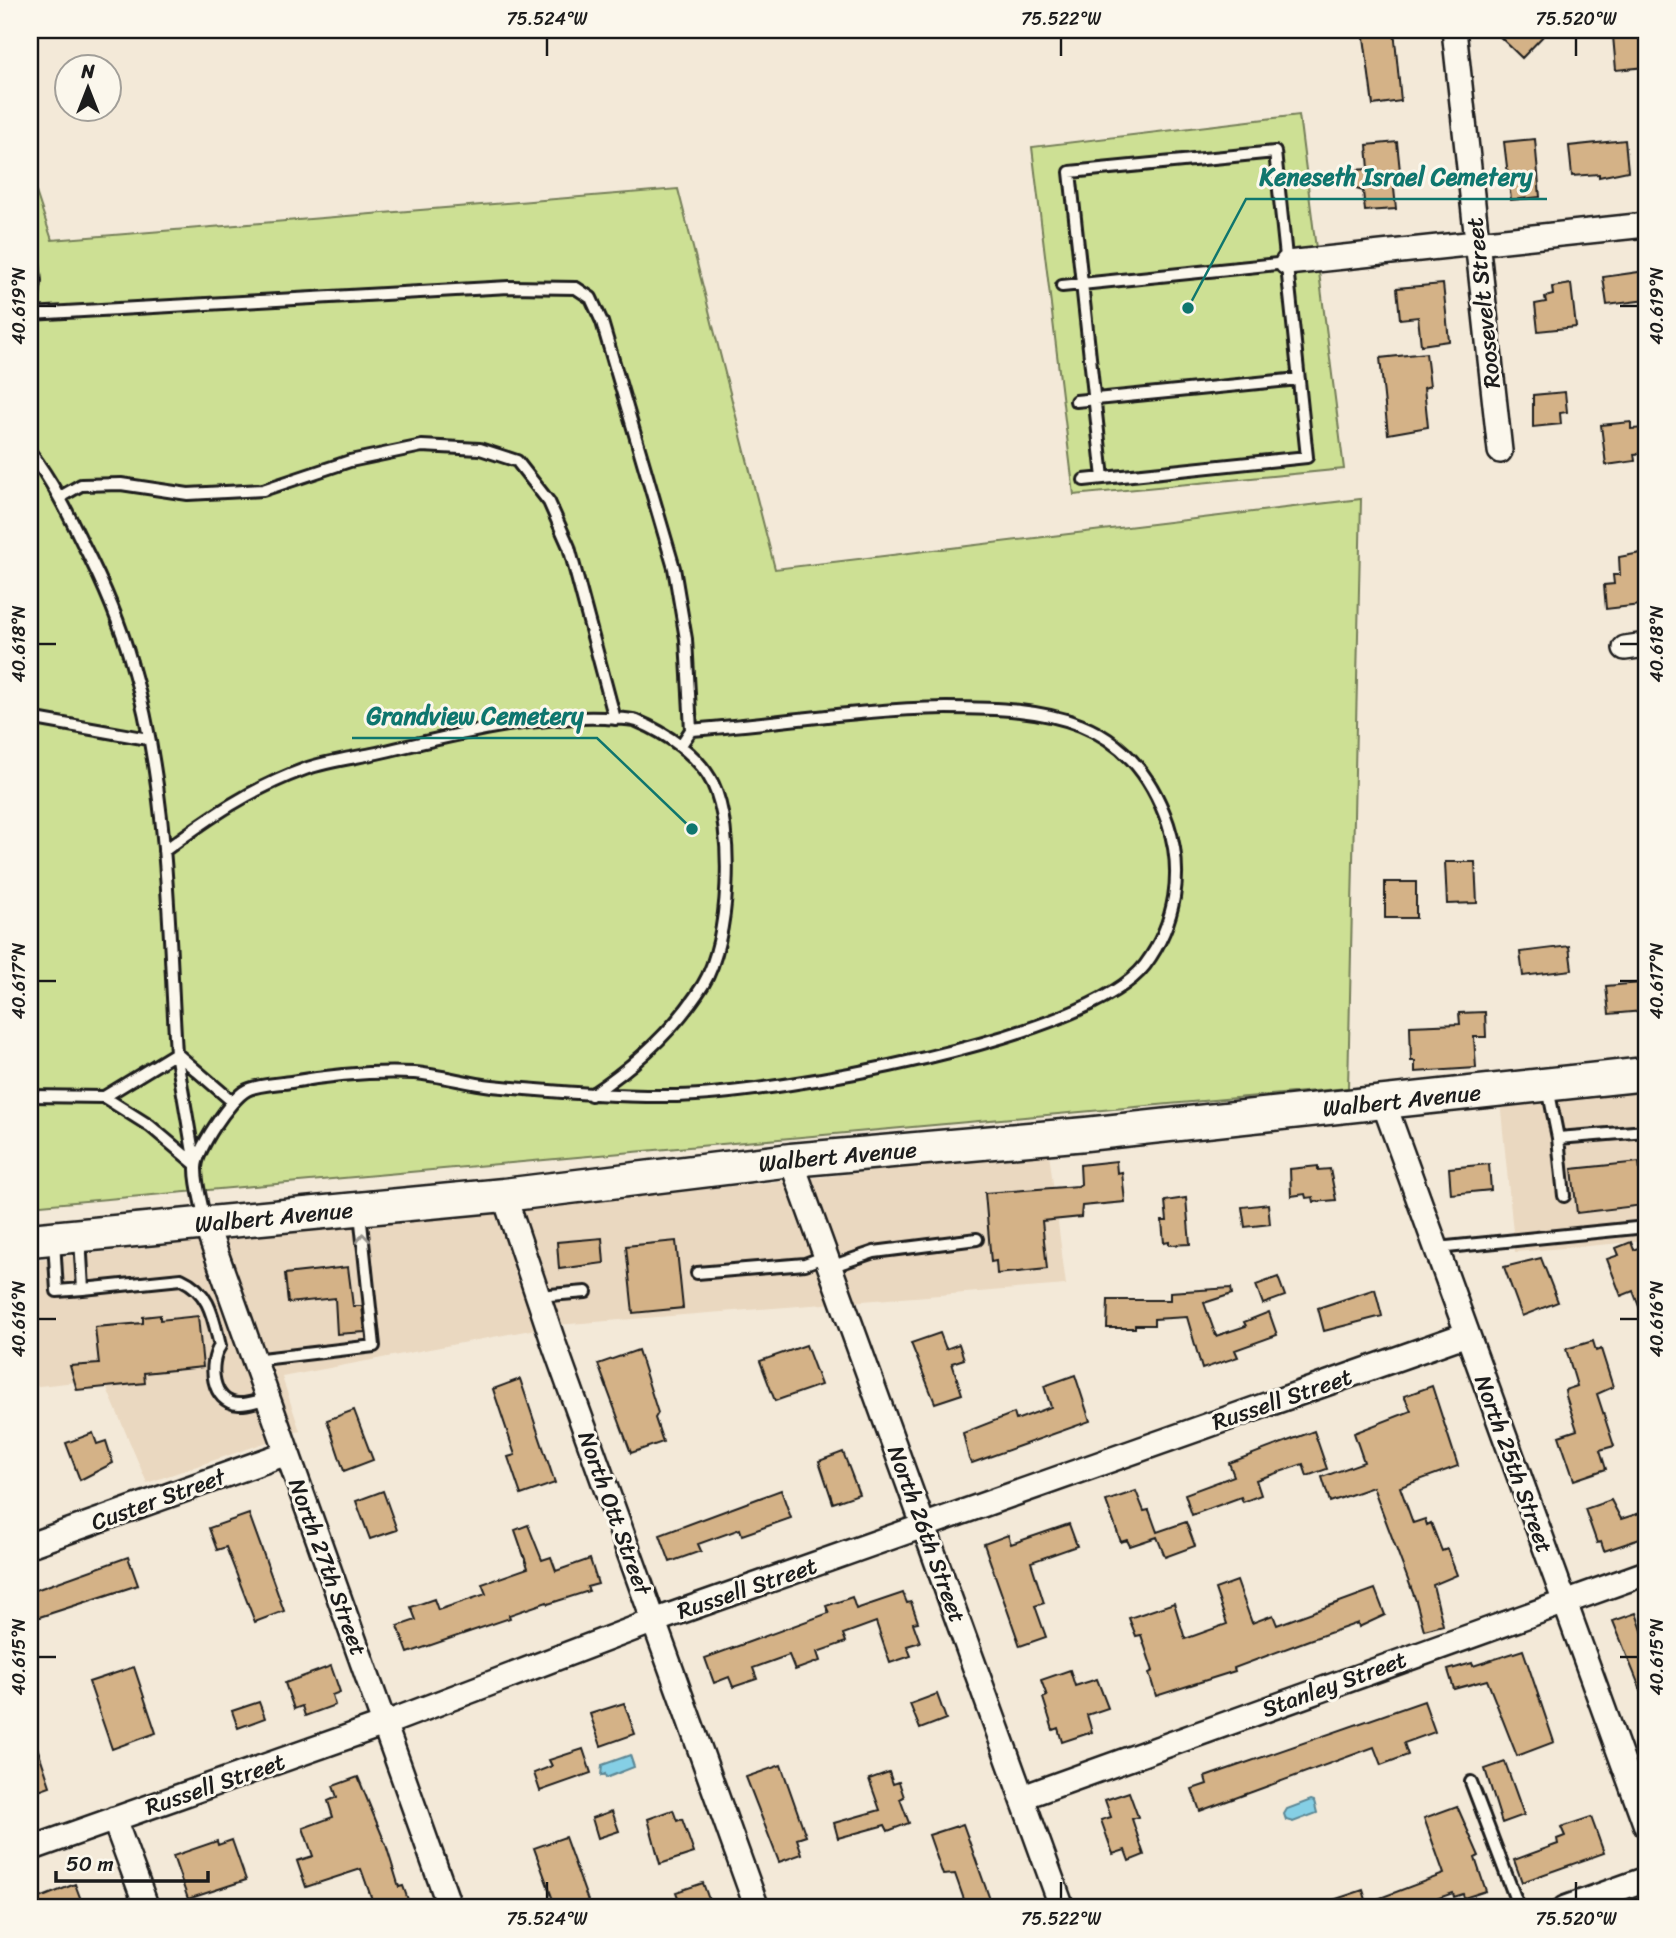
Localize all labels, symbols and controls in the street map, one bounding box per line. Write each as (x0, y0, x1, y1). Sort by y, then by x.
text: 75.524°W (507, 3, 589, 35)
text: 75.522°W (1021, 3, 1102, 35)
text: 75.520°W (1535, 3, 1618, 35)
north arrow (52, 52, 122, 122)
text: N (80, 55, 95, 88)
callout: Keneseth Israel Cemetery (1246, 154, 1547, 199)
text: Keneseth Israel Cemetery (1259, 156, 1533, 198)
street label: Roosevelt Street (1454, 215, 1513, 390)
text: 40.619°N (3, 267, 35, 345)
text: 40.619°N (1641, 267, 1673, 345)
text: 40.618°N (3, 605, 35, 683)
text: 40.618°N (1641, 605, 1673, 683)
callout: Grandview Cemetery (352, 693, 597, 738)
text: Grandview Cemetery (367, 695, 584, 737)
text: 40.617°N (3, 942, 35, 1019)
text: 40.617°N (1641, 942, 1673, 1019)
street label: Walbert Avenue (1321, 1072, 1483, 1130)
street label: Walbert Avenue (756, 1129, 919, 1185)
street label: Walbert Avenue (193, 1189, 355, 1245)
one-way arrow (355, 1233, 370, 1244)
text: 40.616°N (3, 1280, 35, 1357)
text: 40.616°N (1641, 1280, 1673, 1357)
street label: Russell Street (1206, 1356, 1358, 1443)
street label: North 25th Street (1462, 1369, 1565, 1559)
street label: North Ott Street (566, 1425, 664, 1603)
street label: North 26th Street (875, 1440, 978, 1629)
street label: Custer Street (85, 1456, 233, 1543)
street label: North 27th Street (276, 1473, 379, 1662)
street label: Russell Street (671, 1545, 823, 1632)
text: 40.615°N (3, 1618, 35, 1696)
text: 40.615°N (1641, 1618, 1673, 1696)
street label: Stanley Street (1256, 1639, 1412, 1730)
street label: Russell Street (139, 1741, 291, 1828)
scale bar (56, 1840, 208, 1884)
text: 50 m (66, 1845, 114, 1883)
text: 75.524°W (507, 1903, 589, 1935)
text: 75.522°W (1021, 1903, 1102, 1935)
text: 75.520°W (1535, 1903, 1618, 1935)

